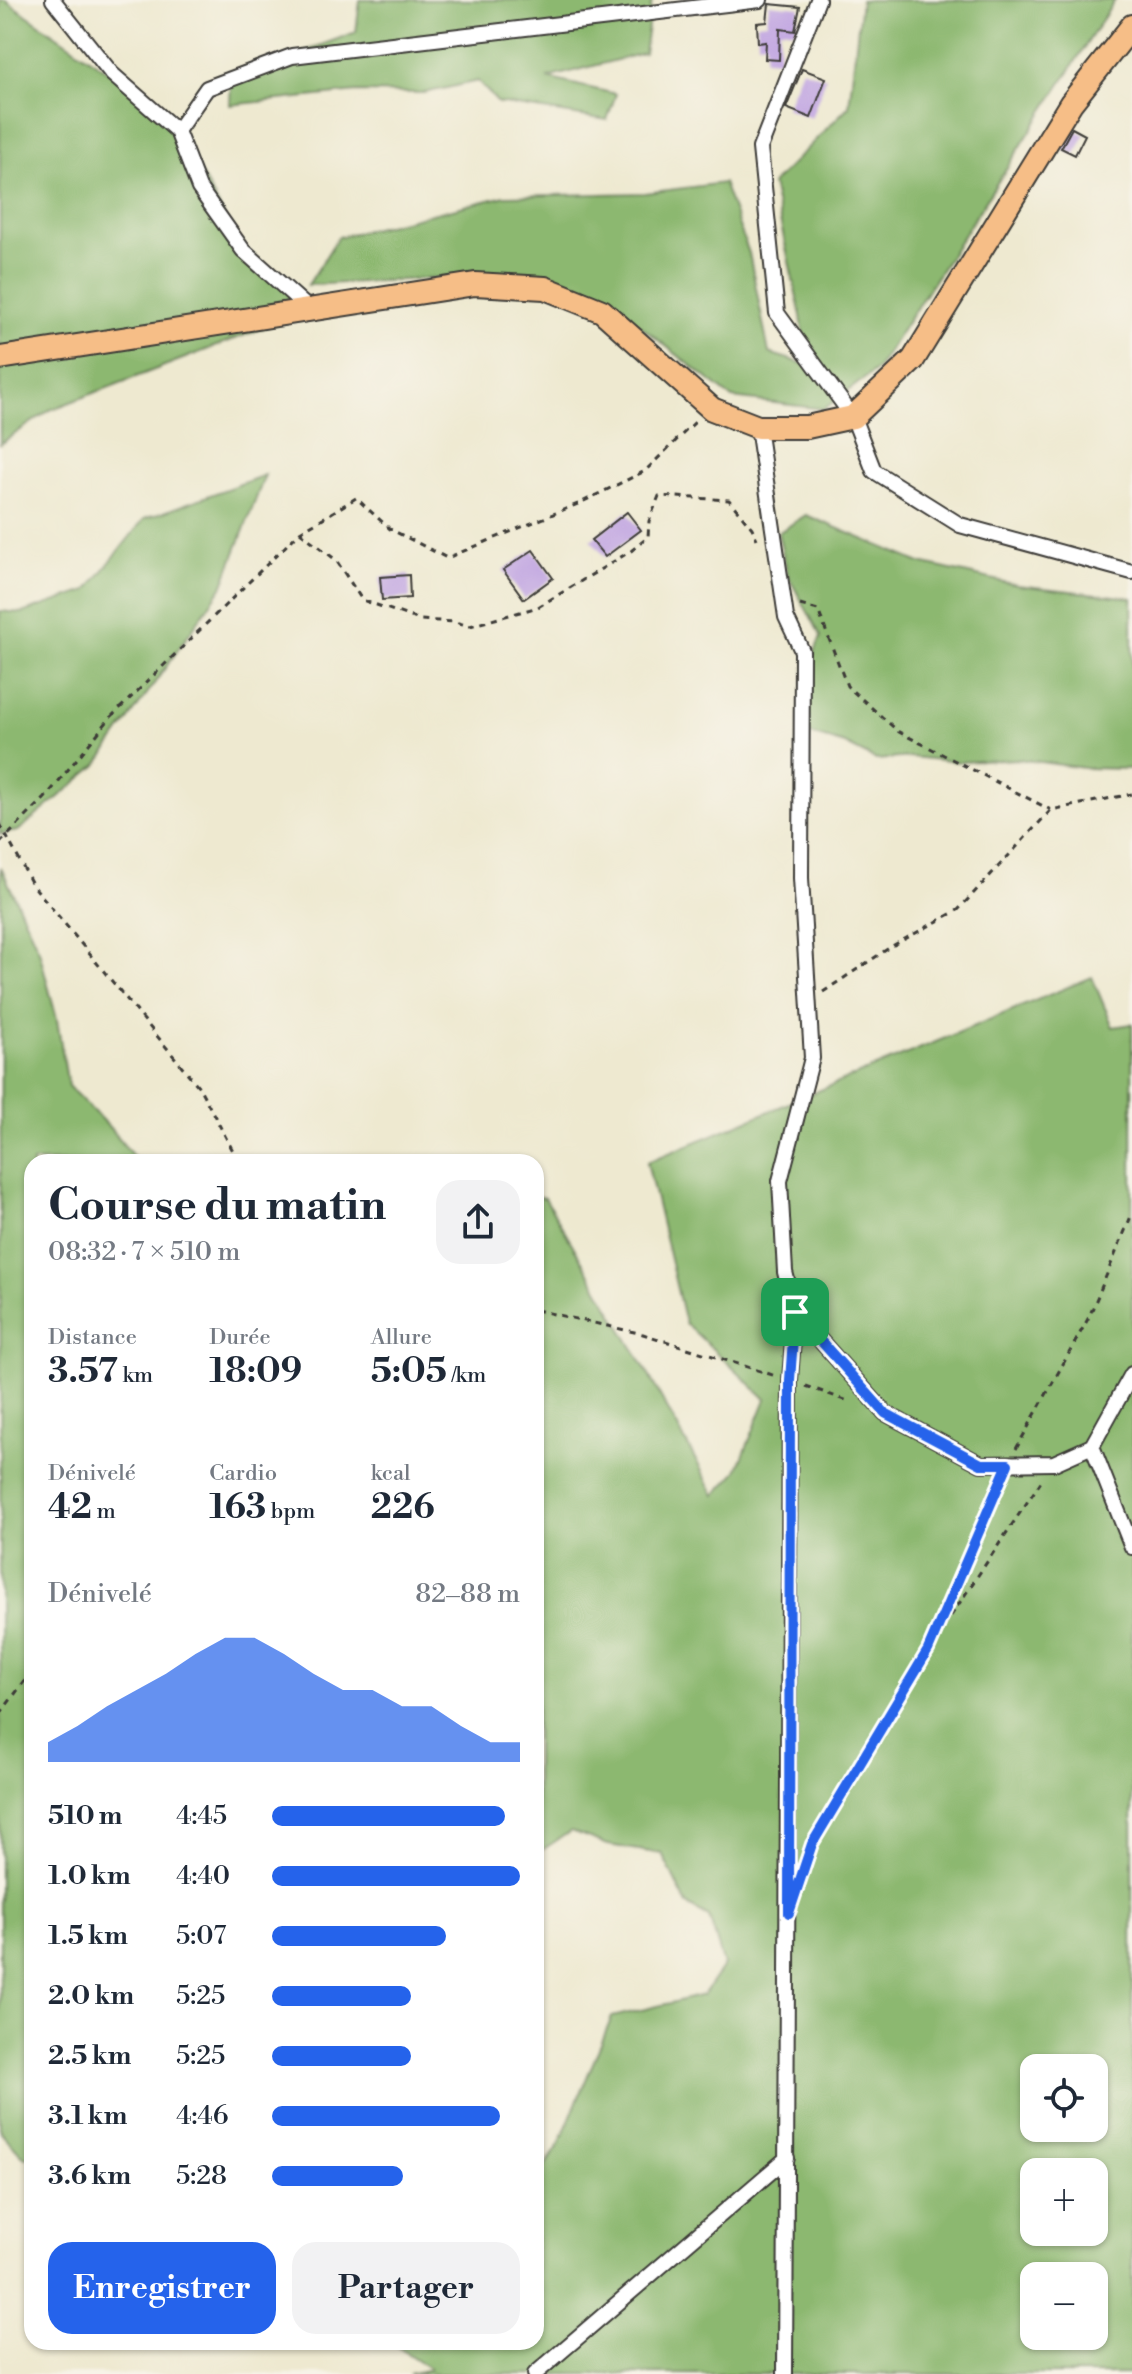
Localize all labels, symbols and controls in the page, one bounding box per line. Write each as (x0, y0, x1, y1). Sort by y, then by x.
text: Course du matin (48, 1178, 386, 1233)
button: share (436, 1180, 520, 1264)
text: 08:32 · 7 × 510 m (48, 1236, 240, 1268)
pin (761, 1278, 829, 1346)
icon: arrive (773, 1290, 817, 1334)
text: Distance (48, 1324, 137, 1351)
text: Durée (209, 1324, 271, 1351)
text: Allure (371, 1324, 432, 1351)
text: 3.57 (48, 1351, 118, 1393)
text: 18:09 (209, 1351, 302, 1393)
text: 5:05 (371, 1351, 447, 1393)
text: km (118, 1362, 153, 1389)
text: /km (447, 1362, 486, 1389)
text: Dénivelé (48, 1460, 136, 1487)
text: Cardio (209, 1460, 277, 1487)
text: kcal (371, 1460, 411, 1487)
text: 42 (48, 1487, 92, 1529)
text: 163 (209, 1487, 266, 1529)
text: 226 (371, 1487, 435, 1529)
text: m (92, 1498, 116, 1525)
text: bpm (266, 1498, 315, 1525)
text: Dénivelé (48, 1578, 152, 1610)
text: 82–88 m (415, 1578, 520, 1610)
text: 510 m (48, 1800, 123, 1832)
text: 4:45 (176, 1800, 227, 1832)
text: 1.0 km (48, 1860, 131, 1892)
text: 4:40 (176, 1860, 230, 1892)
text: 1.5 km (48, 1920, 128, 1952)
text: 5:07 (176, 1920, 226, 1952)
text: 2.0 km (48, 1980, 134, 2012)
text: 5:25 (176, 1980, 225, 2012)
text: 2.5 km (48, 2040, 131, 2072)
text: 5:25 (176, 2040, 225, 2072)
map controls (1020, 2054, 1108, 2350)
button: locate (1020, 2054, 1108, 2142)
text: 3.1 km (48, 2100, 127, 2132)
text: 4:46 (176, 2100, 229, 2132)
button: + (1020, 2158, 1108, 2246)
text: 3.6 km (48, 2160, 131, 2192)
text: 5:28 (176, 2160, 227, 2192)
button: Enregistrer (48, 2242, 276, 2334)
button: Partager (292, 2242, 520, 2334)
button: − (1020, 2262, 1108, 2350)

